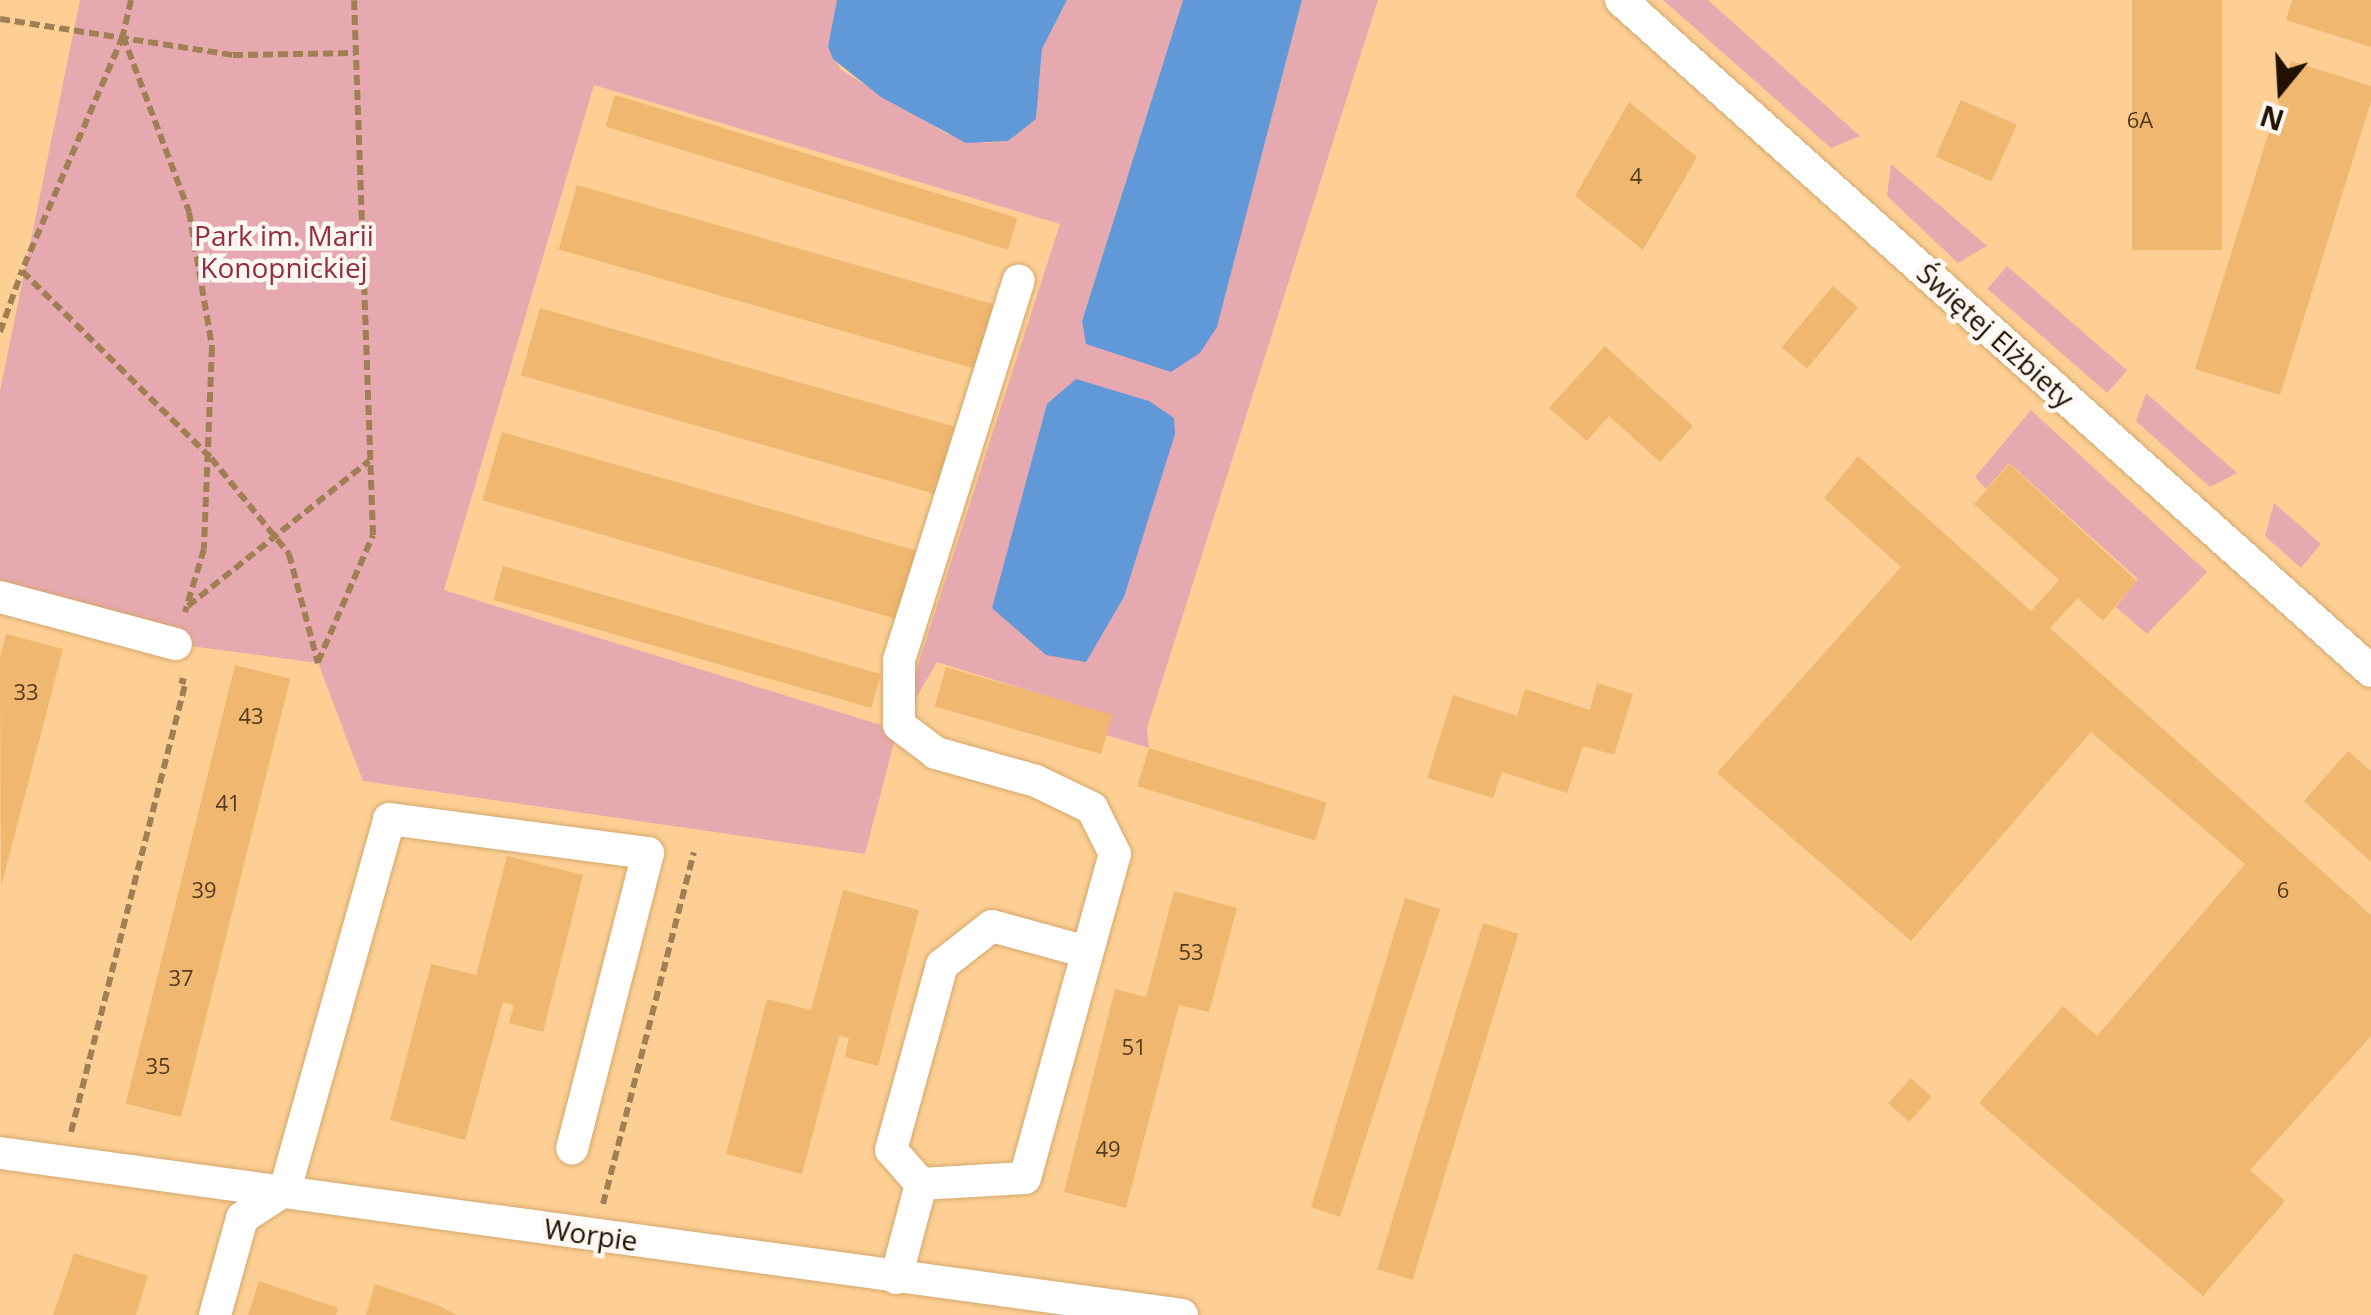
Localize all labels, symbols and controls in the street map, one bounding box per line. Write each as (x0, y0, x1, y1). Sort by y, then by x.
north arrow (2231, 40, 2331, 140)
text: N (2255, 97, 2288, 140)
house number: 6A (2127, 107, 2153, 133)
house number: 4 (1630, 163, 1642, 189)
park label: Park im. Marii Konopnickiej (194, 218, 374, 284)
street label: Świętej Elżbiety (1911, 256, 2081, 414)
house number: 33 (13, 679, 39, 705)
house number: 43 (238, 703, 264, 729)
house number: 41 (215, 790, 241, 816)
house number: 39 (191, 877, 217, 903)
house number: 6 (2277, 877, 2289, 903)
house number: 53 (1178, 939, 1204, 965)
house number: 37 (168, 965, 194, 991)
house number: 51 (1121, 1034, 1147, 1060)
house number: 35 (145, 1053, 171, 1079)
house number: 49 (1095, 1136, 1121, 1162)
street label: Worpie (542, 1211, 640, 1257)

